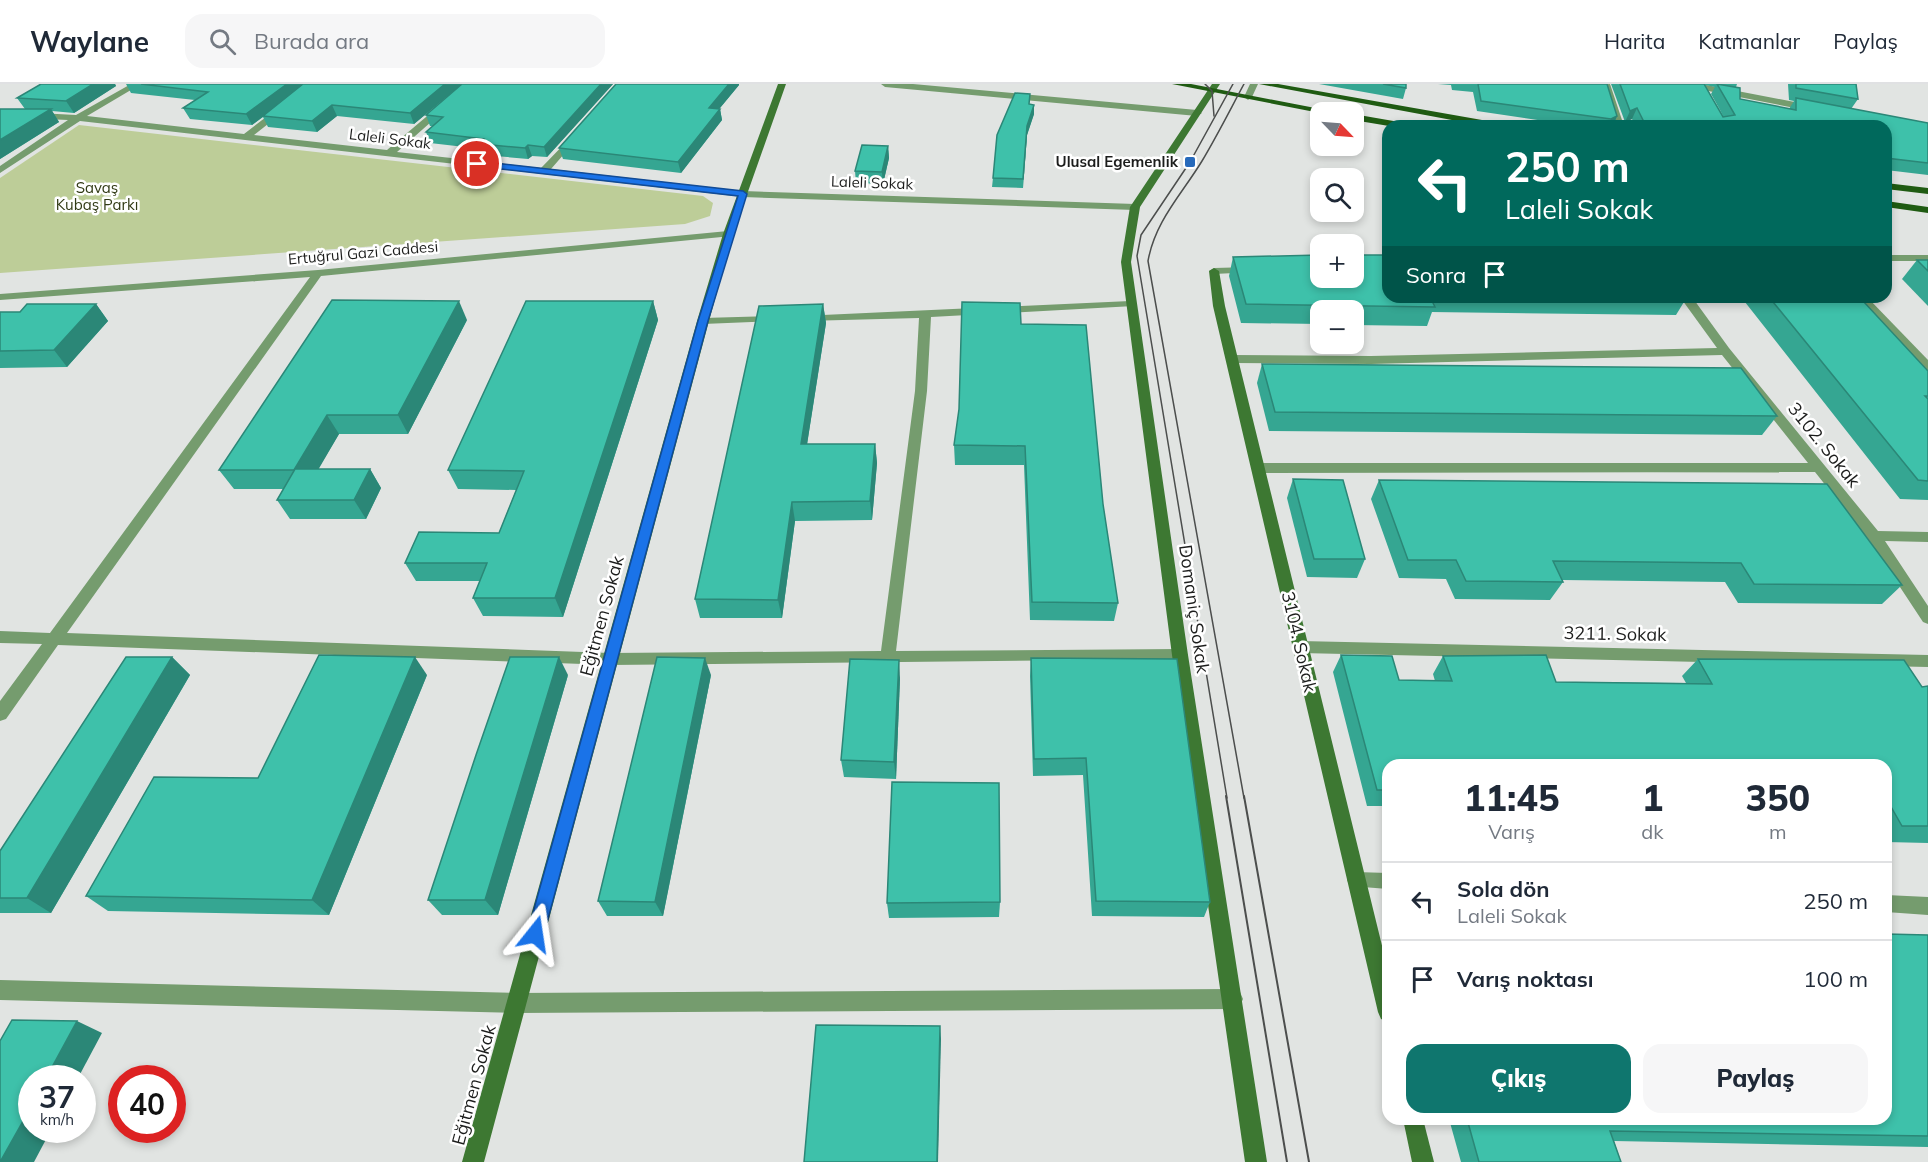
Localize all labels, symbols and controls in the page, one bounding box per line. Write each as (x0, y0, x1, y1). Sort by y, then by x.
search box (185, 14, 605, 68)
text: Waylane (30, 24, 149, 59)
icon: search (206, 25, 239, 58)
text: Burada ara (254, 27, 369, 55)
text: Harita (1604, 28, 1665, 54)
text: Katmanlar (1698, 28, 1800, 54)
text: Paylaş (1833, 28, 1898, 54)
north arrow (1310, 102, 1364, 156)
map controls (1310, 102, 1364, 354)
street label: Laleli Sokak (348, 124, 432, 153)
pin (451, 138, 502, 189)
text: 250 m (1505, 140, 1630, 193)
icon: left (1406, 144, 1484, 222)
icon: arrive (460, 147, 493, 180)
place label: Ulusal Egemenlik (1056, 152, 1179, 171)
marker: Ulusal Egemenlik (1183, 155, 1197, 169)
button: search (1310, 168, 1364, 222)
street label: Laleli Sokak (831, 172, 914, 193)
park label: Savaş Kubaş Parkı (56, 178, 138, 214)
text: Laleli Sokak (1505, 192, 1653, 226)
button: + (1310, 234, 1364, 288)
street label: Ertuğrul Gazi Caddesi (287, 236, 439, 269)
icon: arrive (1478, 258, 1511, 291)
text: Sonra (1406, 261, 1466, 289)
button: − (1310, 300, 1364, 354)
street label: 3102. Sokak (1783, 398, 1866, 492)
street label: Domaniç Sokak (1174, 543, 1215, 675)
street label: Eğitmen Sokak (574, 553, 629, 679)
street label: 3104. Sokak (1277, 589, 1322, 695)
street label: 3211. Sokak (1563, 621, 1667, 646)
text: 11:45 (1464, 775, 1560, 820)
text: 1 (1642, 775, 1663, 820)
text: 350 (1745, 775, 1810, 820)
text: Varış (1488, 819, 1535, 844)
text: dk (1641, 819, 1664, 844)
text: m (1769, 819, 1787, 844)
text: Sola dön (1457, 875, 1550, 903)
icon: left (1406, 885, 1439, 918)
text: 250 m (1803, 887, 1868, 915)
position arrow (503, 902, 567, 966)
text: Laleli Sokak (1457, 903, 1567, 928)
icon: arrive (1406, 963, 1439, 996)
text: Varış noktası (1457, 965, 1593, 993)
text: 100 m (1803, 965, 1868, 993)
street label: Eğitmen Sokak (446, 1022, 501, 1148)
button: Çıkış (1406, 1044, 1631, 1113)
button: Paylaş (1643, 1044, 1868, 1113)
speed limit sign: 40 (108, 1065, 186, 1143)
text: 37 (39, 1078, 75, 1116)
text: km/h (40, 1110, 74, 1129)

